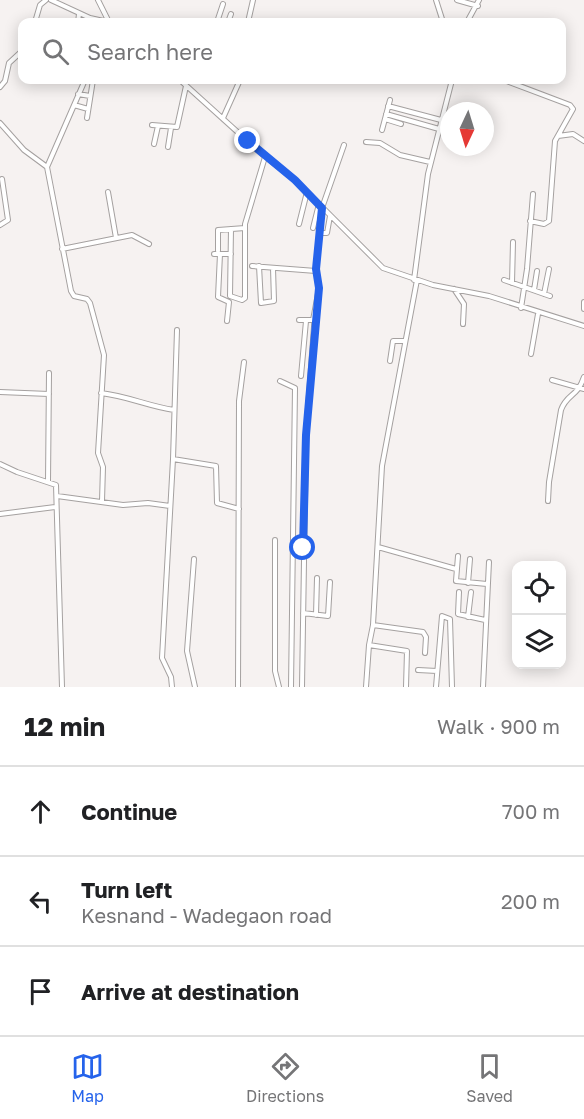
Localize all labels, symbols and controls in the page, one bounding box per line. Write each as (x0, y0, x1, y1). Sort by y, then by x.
search box (18, 18, 566, 84)
icon: search (39, 35, 72, 68)
text: Search here (87, 38, 213, 65)
north arrow (440, 102, 494, 156)
route end (234, 127, 260, 153)
route start (289, 534, 315, 560)
map controls (512, 561, 566, 669)
button: locate (512, 561, 566, 615)
button: layers (512, 615, 566, 669)
text: 12 min (24, 711, 105, 742)
text: Walk · 900 m (437, 714, 560, 738)
icon: ahead (24, 795, 57, 828)
text: Continue (81, 798, 177, 825)
text: 700 m (502, 799, 560, 823)
text: Turn left (81, 876, 172, 903)
icon: left (24, 885, 57, 918)
text: 200 m (501, 889, 560, 913)
text: Kesnand - Wadegaon road (81, 903, 332, 927)
icon: arrive (24, 975, 57, 1008)
text: Arrive at destination (81, 978, 299, 1005)
tab: Map (71, 1050, 104, 1106)
tab: Directions (246, 1050, 324, 1106)
tab: Saved (466, 1050, 513, 1106)

